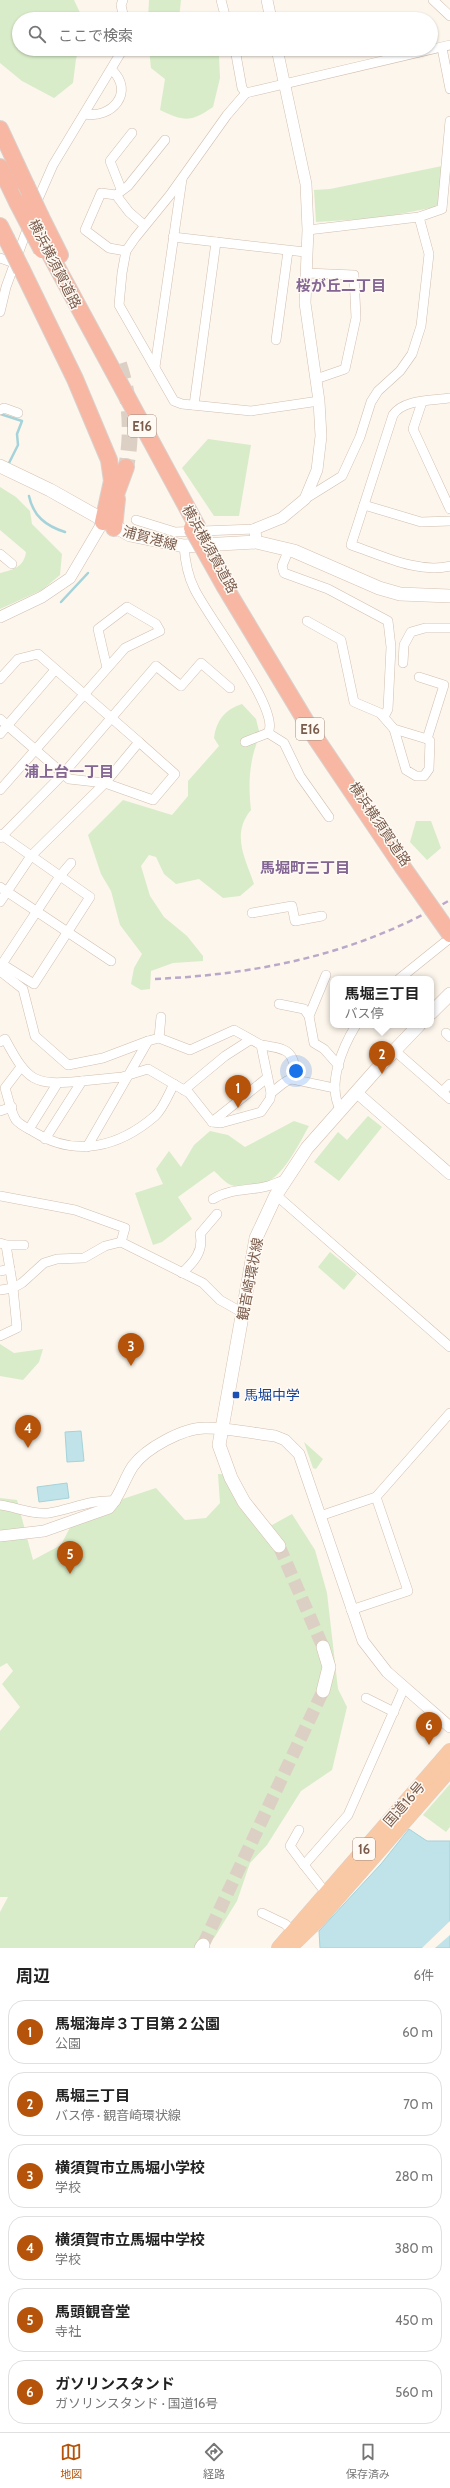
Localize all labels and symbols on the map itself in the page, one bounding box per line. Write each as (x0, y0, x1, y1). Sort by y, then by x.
street label: 横浜横須賀道路 (25, 216, 85, 312)
district label: 桜が丘二丁目 (296, 277, 386, 295)
road number: E16 (128, 415, 156, 437)
street label: 横浜横須賀道路 (178, 502, 242, 596)
street label: 浦賀港線 (121, 522, 179, 554)
road number: E16 (296, 718, 324, 740)
district label: 浦上台一丁目 (24, 763, 114, 781)
street label: 横浜横須賀道路 (345, 778, 415, 870)
district label: 馬堀町三丁目 (260, 859, 350, 877)
pin: 2 (369, 1041, 395, 1074)
your location (286, 1061, 306, 1081)
pin: 1 (225, 1075, 251, 1108)
street label: 観音崎環状線 (233, 1236, 267, 1322)
pin: 3 (118, 1333, 144, 1366)
place label: 馬堀中学 (244, 1386, 300, 1404)
marker: 馬堀中学 (231, 1390, 241, 1400)
pin: 4 (15, 1415, 41, 1448)
pin: 5 (57, 1541, 83, 1574)
pin: 6 (416, 1712, 442, 1745)
street label: 国道16号 (379, 1778, 429, 1830)
road number: 16 (353, 1838, 375, 1860)

